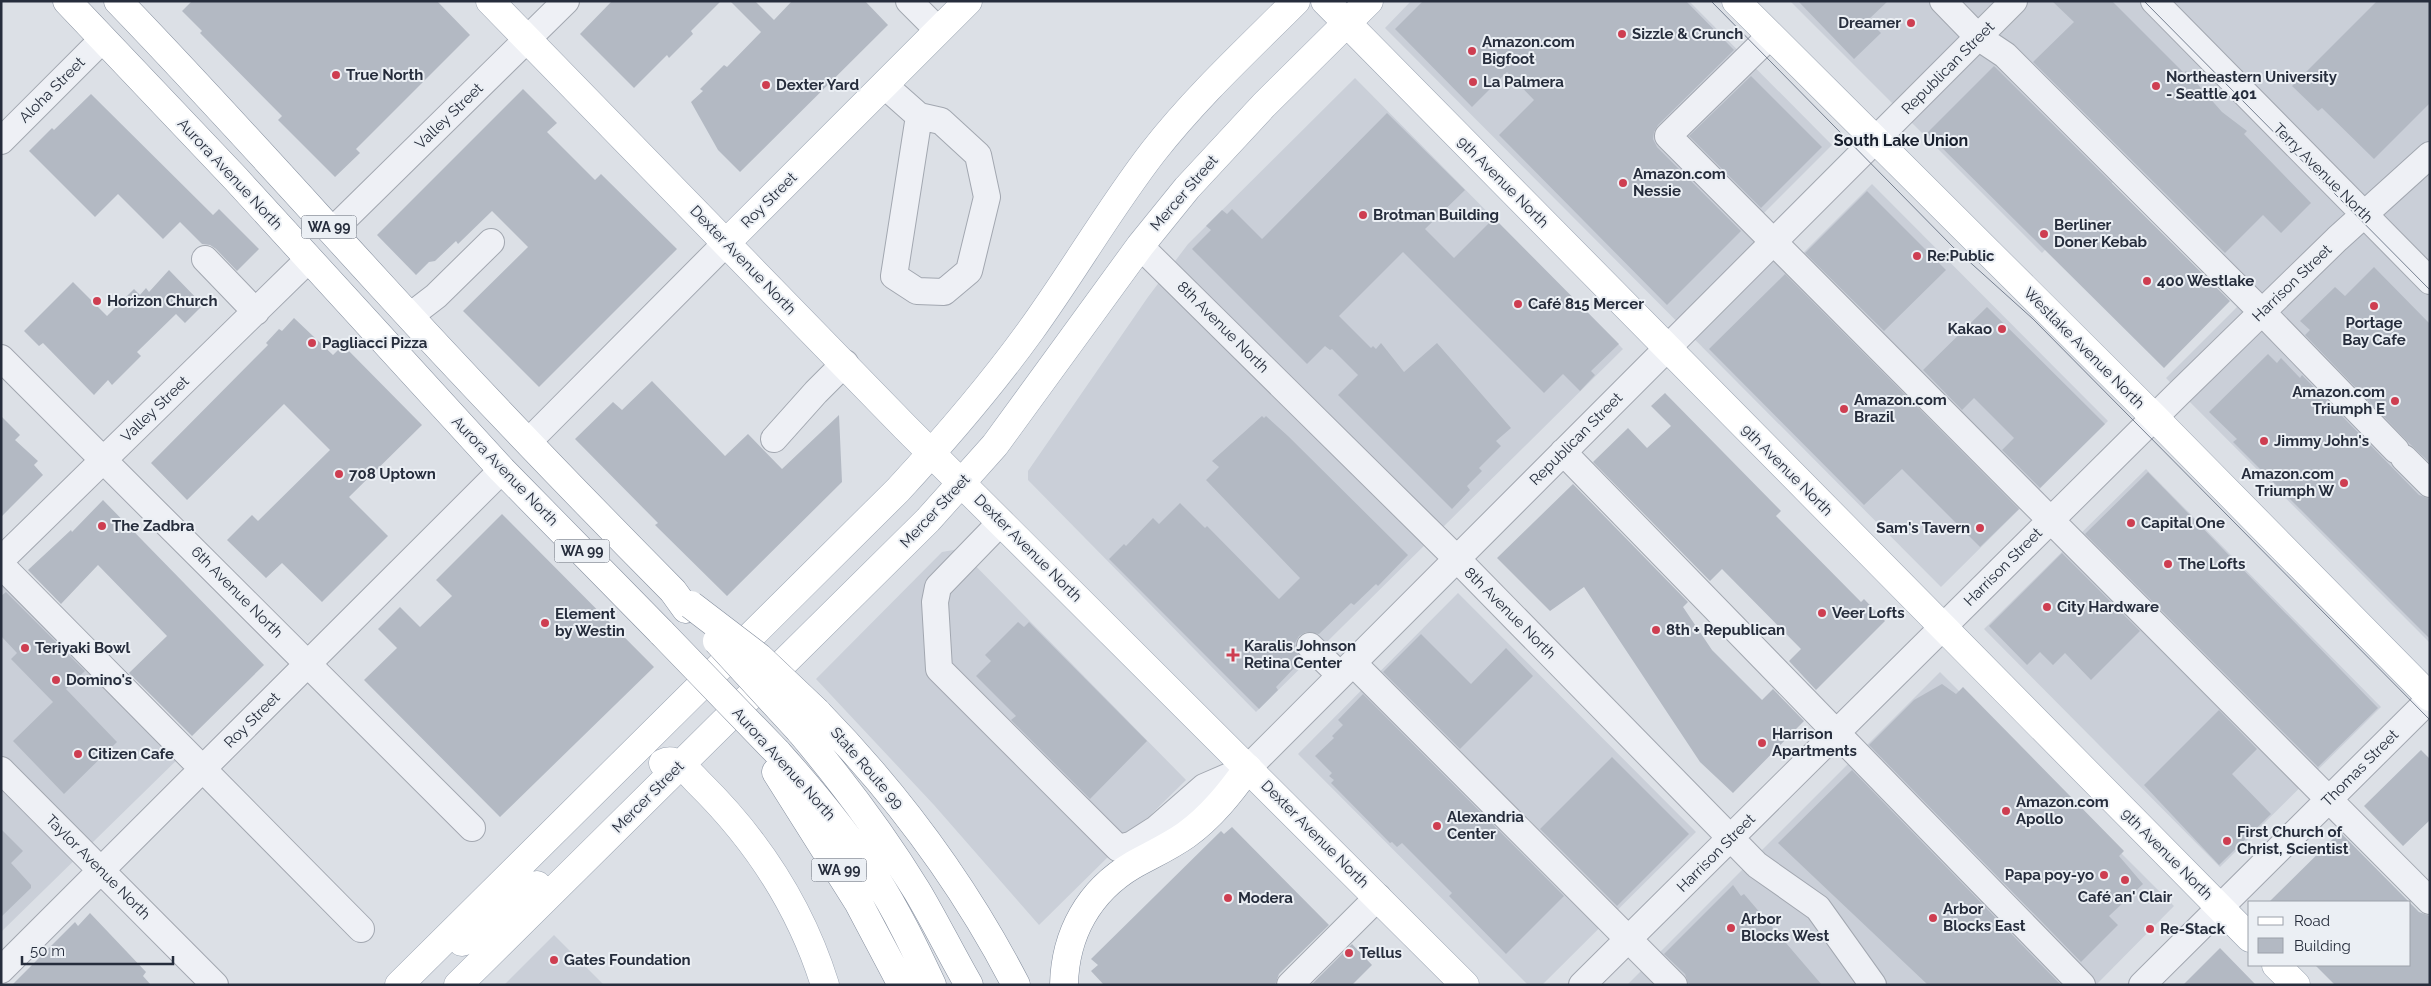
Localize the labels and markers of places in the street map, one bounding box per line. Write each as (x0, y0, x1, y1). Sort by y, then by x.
place label: Dreamer (1838, 14, 1901, 32)
marker: Dreamer (1905, 17, 1917, 29)
place label: Sizzle & Crunch (1632, 25, 1743, 43)
marker: Sizzle & Crunch (1616, 28, 1628, 40)
place label: Amazon.com Bigfoot (1482, 33, 1575, 68)
marker: Amazon.com Bigfoot (1466, 45, 1478, 57)
place label: True North (346, 66, 423, 84)
place label: Northeastern University - Seattle 401 (2166, 68, 2338, 103)
marker: True North (330, 69, 342, 81)
place label: La Palmera (1483, 73, 1564, 91)
place label: Dexter Yard (776, 76, 859, 94)
marker: La Palmera (1467, 76, 1479, 88)
marker: Dexter Yard (760, 79, 772, 91)
marker: Northeastern University - Seattle 401 (2150, 80, 2162, 92)
place label: Amazon.com Nessie (1633, 165, 1726, 200)
marker: Amazon.com Nessie (1617, 177, 1629, 189)
place label: Brotman Building (1373, 206, 1499, 224)
marker: Brotman Building (1357, 209, 1369, 221)
place label: Berliner Doner Kebab (2054, 216, 2148, 251)
marker: Berliner Doner Kebab (2038, 228, 2050, 240)
place label: Re:Public (1927, 247, 1995, 265)
marker: Re:Public (1911, 250, 1923, 262)
place label: 400 Westlake (2157, 272, 2254, 290)
marker: 400 Westlake (2141, 275, 2153, 287)
place label: Horizon Church (107, 292, 218, 310)
marker: Horizon Church (91, 295, 103, 307)
place label: Café 815 Mercer (1528, 295, 1644, 313)
marker: Café 815 Mercer (1512, 298, 1524, 310)
marker: Portage Bay Cafe (2368, 300, 2380, 312)
place label: Portage Bay Cafe (2342, 314, 2406, 349)
place label: Kakao (1947, 320, 1992, 338)
marker: Kakao (1996, 323, 2008, 335)
place label: Pagliacci Pizza (322, 334, 428, 352)
marker: Pagliacci Pizza (306, 337, 318, 349)
place label: Amazon.com Triumph E (2292, 383, 2385, 418)
place label: Amazon.com Brazil (1854, 391, 1947, 426)
marker: Amazon.com Triumph E (2389, 395, 2401, 407)
marker: Amazon.com Brazil (1838, 403, 1850, 415)
place label: Jimmy John's (2274, 432, 2369, 450)
marker: Jimmy John's (2258, 435, 2270, 447)
place label: 708 Uptown (349, 465, 436, 483)
place label: Amazon.com Triumph W (2241, 465, 2334, 500)
marker: 708 Uptown (333, 468, 345, 480)
marker: Amazon.com Triumph W (2338, 477, 2350, 489)
place label: Capital One (2141, 514, 2225, 532)
place label: The Zadbra (112, 517, 195, 535)
marker: Capital One (2125, 517, 2137, 529)
place label: Sam's Tavern (1876, 519, 1970, 537)
marker: The Zadbra (96, 520, 108, 532)
marker: Sam's Tavern (1974, 522, 1986, 534)
place label: The Lofts (2178, 555, 2245, 573)
marker: The Lofts (2162, 558, 2174, 570)
place label: City Hardware (2057, 598, 2159, 616)
marker: City Hardware (2041, 601, 2053, 613)
place label: Veer Lofts (1832, 604, 1905, 622)
place label: Element by Westin (555, 605, 625, 640)
marker: Veer Lofts (1816, 607, 1828, 619)
marker: Element by Westin (539, 617, 551, 629)
place label: 8th + Republican (1666, 621, 1785, 639)
marker: 8th + Republican (1650, 624, 1662, 636)
place label: Karalis Johnson Retina Center (1244, 637, 1356, 672)
place label: Teriyaki Bowl (35, 639, 130, 657)
marker: Teriyaki Bowl (19, 642, 31, 654)
marker: Karalis Johnson Retina Center (1226, 648, 1240, 662)
place label: Domino's (66, 671, 132, 689)
marker: Domino's (50, 674, 62, 686)
place label: Harrison Apartments (1772, 725, 1857, 760)
marker: Harrison Apartments (1756, 737, 1768, 749)
place label: Citizen Cafe (88, 745, 174, 763)
marker: Citizen Cafe (72, 748, 84, 760)
place label: Amazon.com Apollo (2016, 793, 2109, 828)
marker: Amazon.com Apollo (2000, 805, 2012, 817)
place label: Alexandria Center (1447, 808, 1524, 843)
marker: Alexandria Center (1431, 820, 1443, 832)
place label: First Church of Christ, Scientist (2237, 823, 2349, 858)
marker: First Church of Christ, Scientist (2221, 835, 2233, 847)
place label: Papa poy-yo (2005, 866, 2094, 884)
marker: Papa poy-yo (2098, 869, 2110, 881)
marker: Café an' Clair (2119, 874, 2131, 886)
place label: Café an' Clair (2078, 888, 2172, 906)
place label: Modera (1238, 889, 1293, 907)
marker: Modera (1222, 892, 1234, 904)
place label: Arbor Blocks East (1943, 900, 2026, 935)
place label: Arbor Blocks West (1741, 910, 1829, 945)
marker: Arbor Blocks East (1927, 912, 1939, 924)
place label: Re-Stack (2160, 920, 2226, 938)
marker: Arbor Blocks West (1725, 922, 1737, 934)
marker: Re-Stack (2144, 923, 2156, 935)
place label: Tellus (1359, 944, 1402, 962)
marker: Tellus (1343, 947, 1355, 959)
place label: Gates Foundation (564, 951, 691, 969)
marker: Gates Foundation (548, 954, 560, 966)

